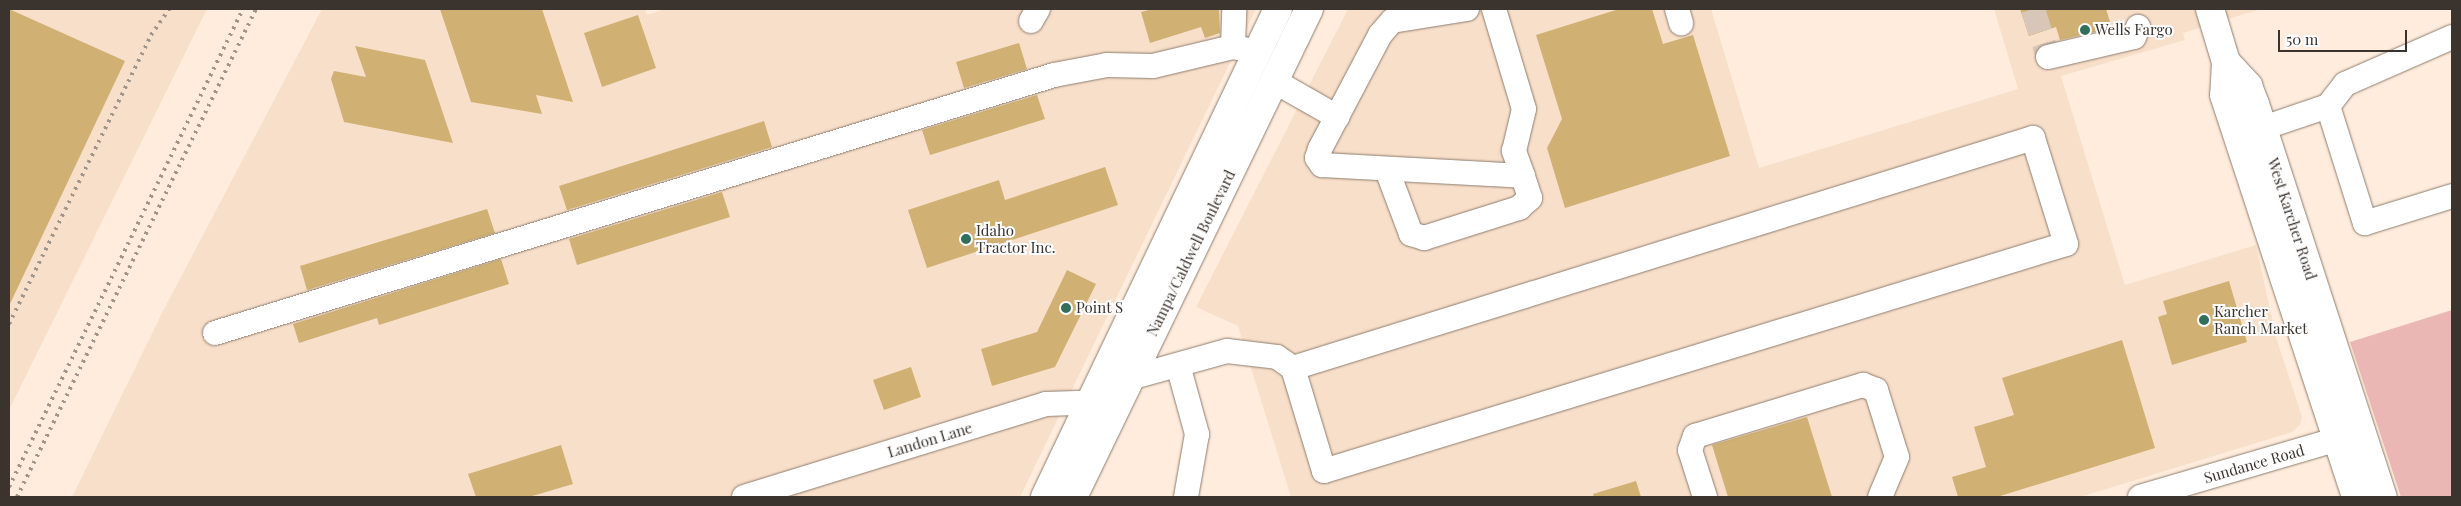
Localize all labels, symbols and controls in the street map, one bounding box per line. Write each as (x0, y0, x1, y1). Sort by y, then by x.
scale bar (2281, 20, 2410, 52)
place label: Wells Fargo (2095, 21, 2173, 39)
marker: Wells Fargo (2079, 24, 2091, 36)
text: 50 m (2286, 29, 2318, 49)
street label: West Karcher Road (2264, 155, 2320, 283)
street label: Nampa/Caldwell Boulevard (1143, 167, 1239, 339)
place label: Idaho Tractor Inc. (976, 221, 1056, 256)
marker: Idaho Tractor Inc. (960, 233, 972, 245)
place label: Point S (1076, 299, 1123, 317)
marker: Point S (1060, 302, 1072, 314)
place label: Karcher Ranch Market (2214, 302, 2308, 337)
marker: Karcher Ranch Market (2198, 314, 2210, 326)
street label: Landon Lane (885, 419, 975, 461)
street label: Sundance Road (2202, 441, 2306, 487)

